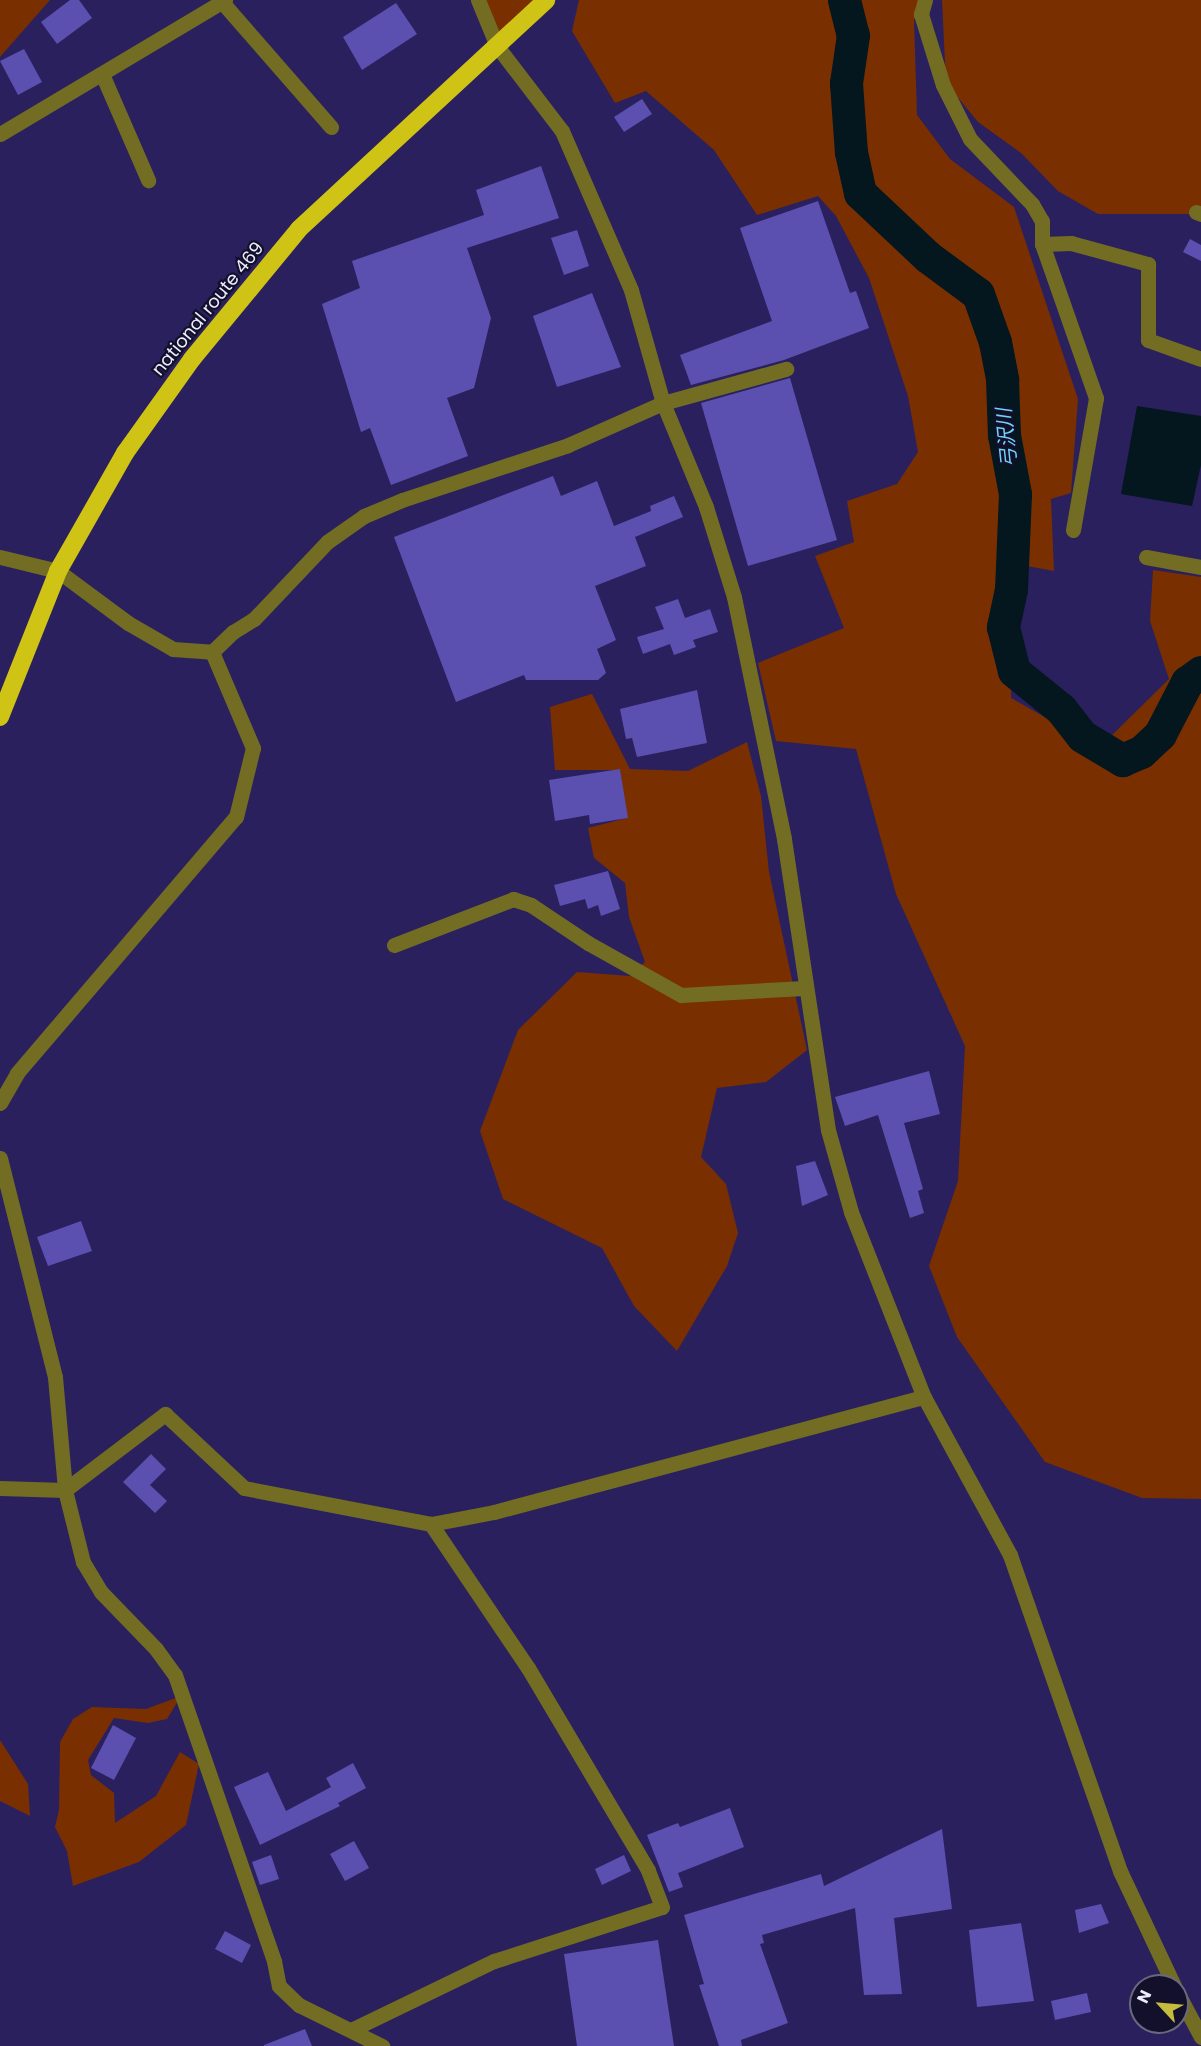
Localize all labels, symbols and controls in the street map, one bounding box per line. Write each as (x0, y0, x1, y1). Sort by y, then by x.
street label: national route 469 (148, 238, 268, 380)
water label: 弓沢川 (992, 407, 1022, 469)
north arrow (1129, 1974, 1189, 2034)
text: N (1131, 1986, 1157, 2007)

